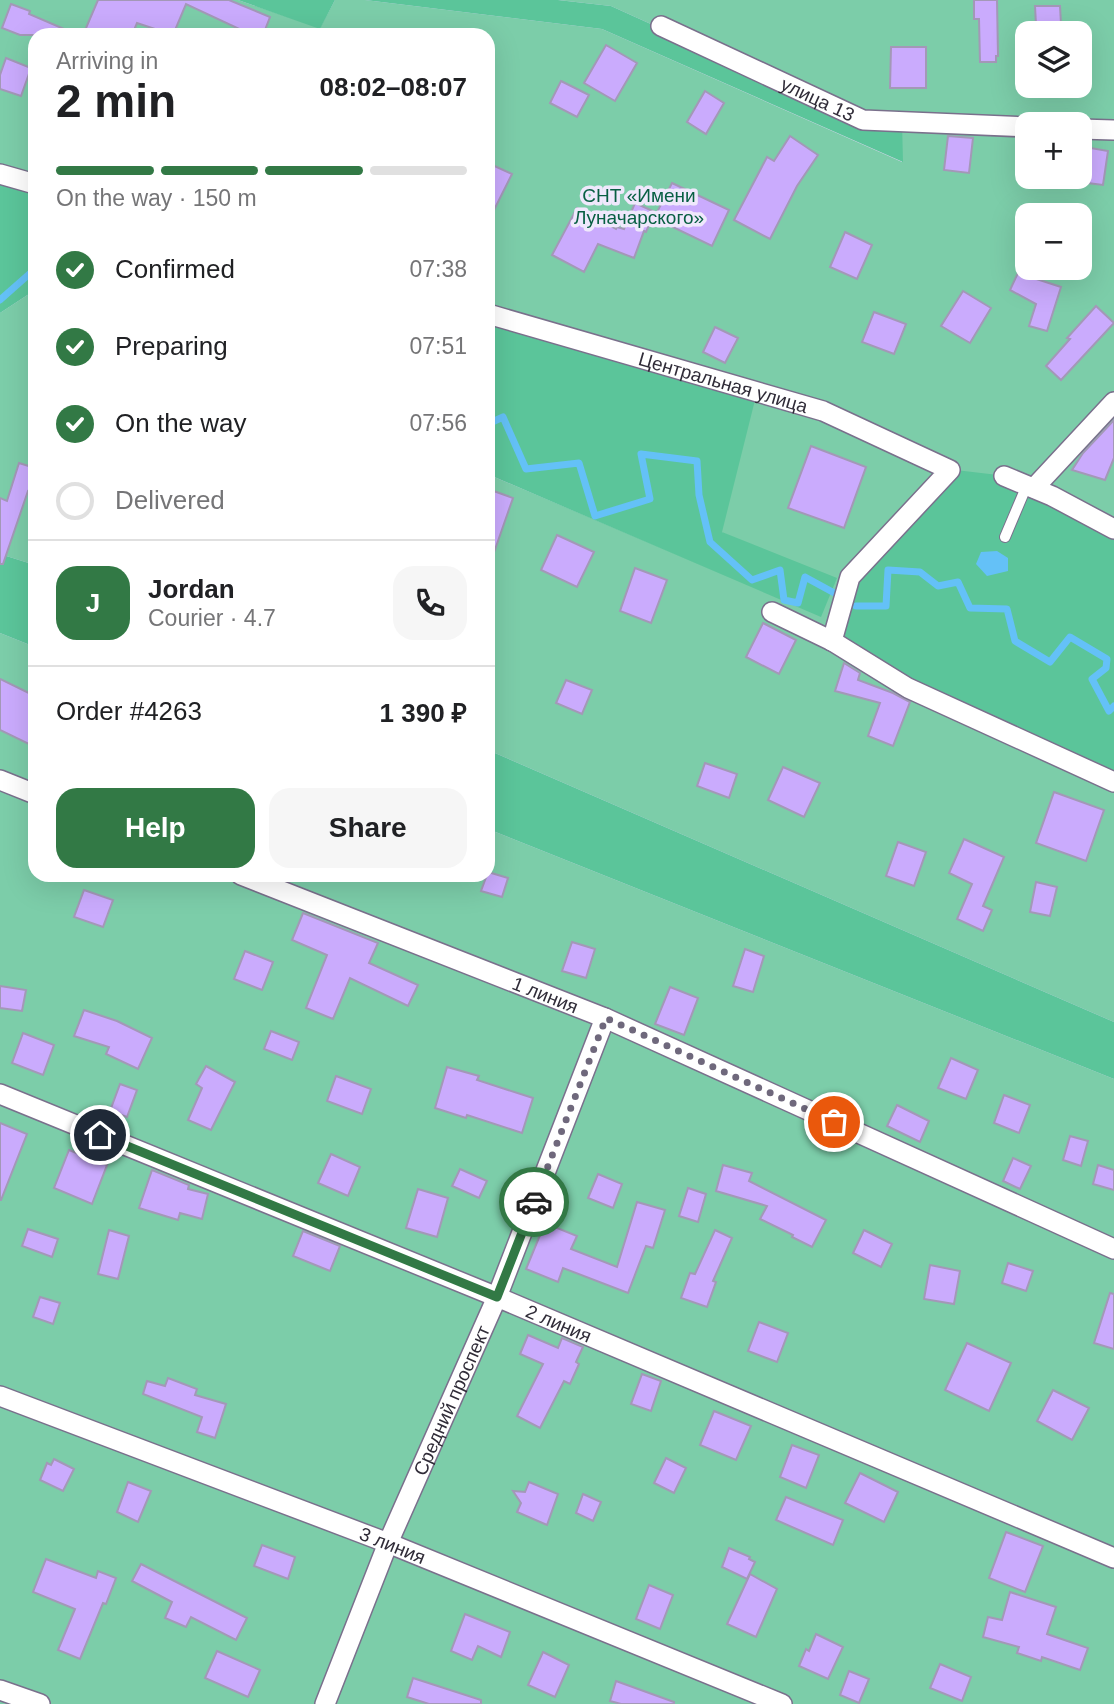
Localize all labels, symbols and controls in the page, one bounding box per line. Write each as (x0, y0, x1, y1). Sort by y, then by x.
map controls (1015, 21, 1092, 280)
button: layers (1015, 21, 1092, 98)
text: Arriving in (56, 48, 158, 74)
text: 08:02–08:07 (320, 72, 467, 102)
street label: улица 13 (778, 73, 858, 126)
text: 2 min (56, 75, 176, 127)
button: + (1015, 112, 1092, 189)
text: On the way · 150 m (56, 185, 257, 211)
park label: СНТ «Имени Луначарского» (574, 185, 704, 228)
button: − (1015, 203, 1092, 280)
icon: check (56, 251, 94, 289)
text: Confirmed (115, 254, 235, 284)
text: 07:38 (409, 256, 467, 282)
icon: check (56, 328, 94, 366)
text: Preparing (115, 331, 228, 361)
text: 07:51 (409, 333, 467, 359)
street label: Центральная улица (636, 348, 811, 417)
icon: check (56, 405, 94, 443)
text: On the way (115, 408, 247, 438)
text: 07:56 (409, 410, 467, 436)
text: Delivered (115, 485, 225, 515)
button: phone (393, 566, 467, 640)
text: Jordan (148, 574, 235, 604)
text: J (86, 588, 100, 618)
text: Courier · 4.7 (148, 605, 276, 631)
text: Order #4263 (56, 696, 202, 726)
text: 1 390 ₽ (380, 698, 467, 728)
button: Help (56, 788, 255, 868)
button: Share (269, 788, 467, 868)
street label: 1 линия (509, 973, 581, 1017)
pin (804, 1092, 864, 1152)
icon: bag (815, 1103, 853, 1141)
pin (70, 1105, 130, 1165)
icon: home (81, 1116, 119, 1154)
courier (499, 1167, 569, 1237)
icon: car (515, 1183, 553, 1221)
street label: 2 линия (523, 1301, 595, 1347)
street label: Средний проспект (409, 1322, 494, 1479)
street label: 3 линия (357, 1523, 428, 1568)

